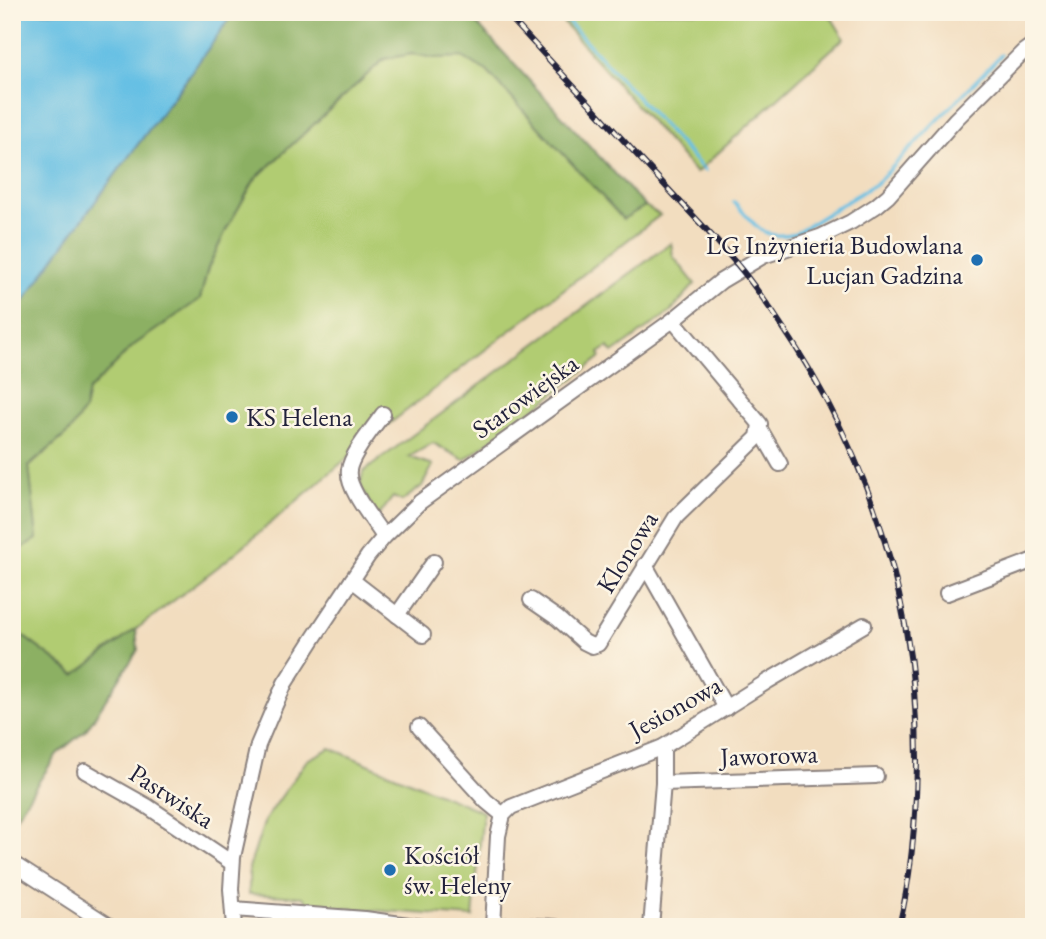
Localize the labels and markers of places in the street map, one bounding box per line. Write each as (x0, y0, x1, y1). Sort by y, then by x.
place label: LG Inżynieria Budowlana Lucjan Gadzina (706, 228, 964, 292)
marker: LG Inżynieria Budowlana Lucjan Gadzina (969, 252, 985, 268)
place label: KS Helena (246, 400, 353, 434)
marker: KS Helena (224, 409, 240, 425)
place label: Kościół św. Heleny (404, 838, 512, 902)
marker: Kościół św. Heleny (382, 862, 398, 878)

